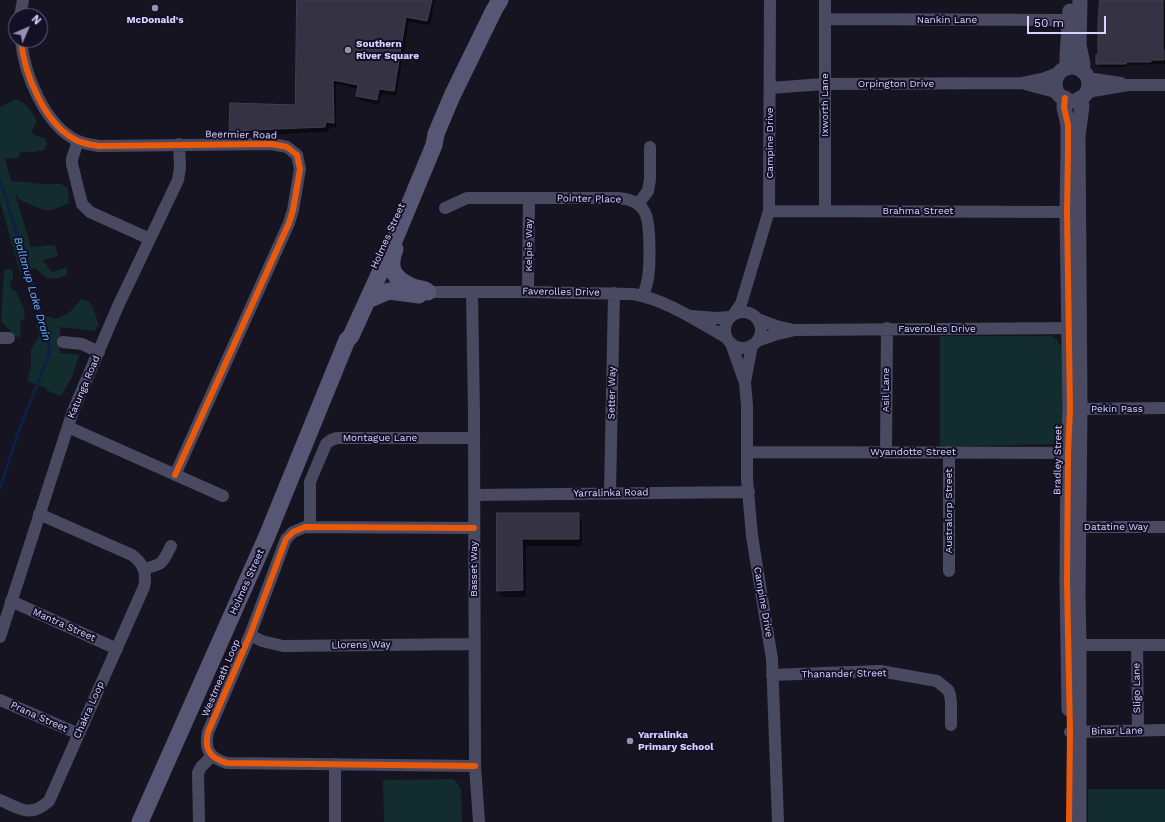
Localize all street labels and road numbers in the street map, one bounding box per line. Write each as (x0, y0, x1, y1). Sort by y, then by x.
street label: Nankin Lane (917, 14, 977, 26)
street label: Ixworth Lane (819, 73, 831, 137)
street label: Orpington Drive (858, 78, 934, 90)
street label: Campine Drive (764, 107, 776, 179)
street label: Beermier Road (205, 128, 277, 142)
street label: Pointer Place (557, 192, 621, 206)
street label: Holmes Street (368, 201, 408, 271)
street label: Brahma Street (882, 205, 954, 217)
street label: Kelpie Way (523, 219, 535, 271)
street label: Faverolles Drive (522, 285, 600, 299)
street label: Faverolles Drive (898, 323, 976, 335)
street label: Katunga Road (65, 354, 103, 420)
street label: Setter Way (606, 367, 618, 419)
street label: Asil Lane (880, 368, 892, 412)
street label: Pekin Pass (1091, 403, 1143, 415)
street label: Bradley Street (1051, 425, 1065, 495)
street label: Montague Lane (343, 432, 417, 444)
street label: Wyandotte Street (870, 446, 956, 458)
street label: Australorp Street (943, 469, 955, 553)
street label: Yarralinka Road (573, 486, 649, 500)
street label: Datatine Way (1084, 521, 1148, 533)
street label: Basset Way (468, 541, 480, 597)
street label: Holmes Street (227, 547, 267, 617)
street label: Campine Drive (751, 566, 775, 638)
street label: Mantra Street (31, 606, 97, 644)
street label: Westmeath Loop (199, 637, 243, 719)
street label: Llorens Way (331, 638, 391, 652)
street label: Sligo Lane (1131, 663, 1143, 713)
street label: Thanander Street (801, 667, 887, 681)
street label: Chakra Loop (71, 679, 107, 741)
street label: Prana Street (9, 699, 69, 735)
street label: Binar Lane (1091, 725, 1143, 737)

